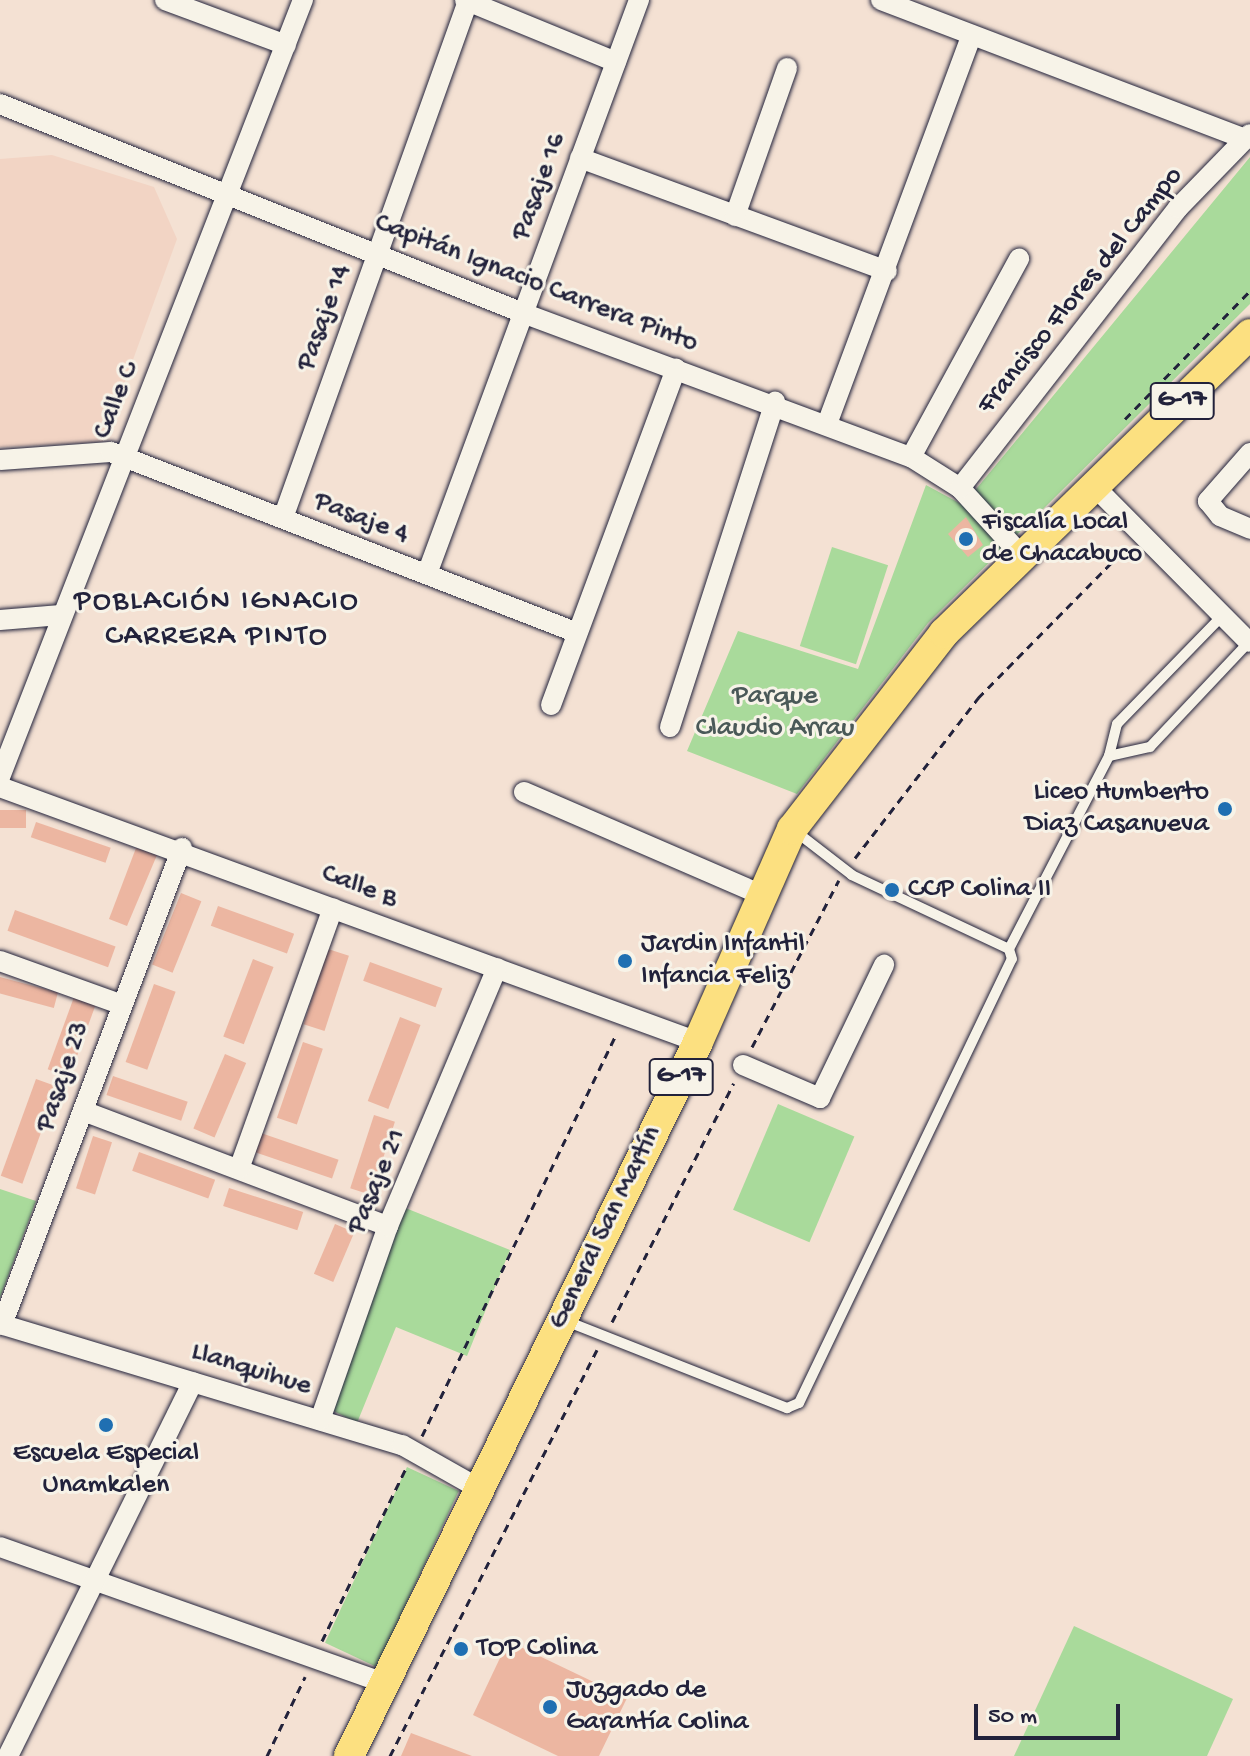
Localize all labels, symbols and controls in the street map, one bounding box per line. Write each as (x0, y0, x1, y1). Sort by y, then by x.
street label: Pasaje 16 (505, 129, 575, 245)
street label: Francisco Flores del Campo (971, 161, 1191, 421)
street label: Capitán Ignacio Carrera Pinto (370, 207, 702, 361)
street label: Pasaje 14 (290, 260, 360, 376)
street label: Calle C (87, 358, 147, 444)
road number: G-17 (1148, 379, 1216, 423)
street label: Pasaje 4 (309, 486, 413, 552)
place label: Fiscalía Local de Chacabuco (982, 506, 1142, 572)
marker: Fiscalía Local de Chacabuco (957, 530, 975, 548)
district label: POBLACIÓN IGNACIO CARRERA PINTO (74, 585, 360, 656)
park label: Parque Claudio Arrau (696, 680, 854, 746)
place label: Liceo Humberto Diaz Casanueva (1025, 776, 1209, 842)
marker: Liceo Humberto Diaz Casanueva (1216, 800, 1234, 818)
street label: Calle B (316, 857, 402, 917)
place label: CCP Colina II (908, 873, 1051, 907)
marker: CCP Colina II (883, 881, 901, 899)
place label: Jardin Infantil Infancia Feliz (641, 928, 805, 994)
marker: Jardin Infantil Infancia Feliz (616, 952, 634, 970)
street label: Pasaje 23 (30, 1017, 98, 1137)
road number: G-17 (647, 1055, 715, 1099)
street label: General San Martín (542, 1121, 670, 1335)
street label: Pasaje 21 (341, 1124, 415, 1240)
street label: Llanquihue (187, 1336, 315, 1404)
marker: Escuela Especial Unamkalen (97, 1416, 115, 1434)
place label: Escuela Especial Unamkalen (13, 1437, 199, 1503)
place label: TOP Colina (477, 1632, 598, 1666)
marker: TOP Colina (452, 1640, 470, 1658)
place label: Juzgado de Garantía Colina (566, 1674, 748, 1740)
scale bar (978, 1688, 1124, 1738)
marker: Juzgado de Garantía Colina (541, 1698, 559, 1716)
text: 50 m (988, 1703, 1037, 1732)

